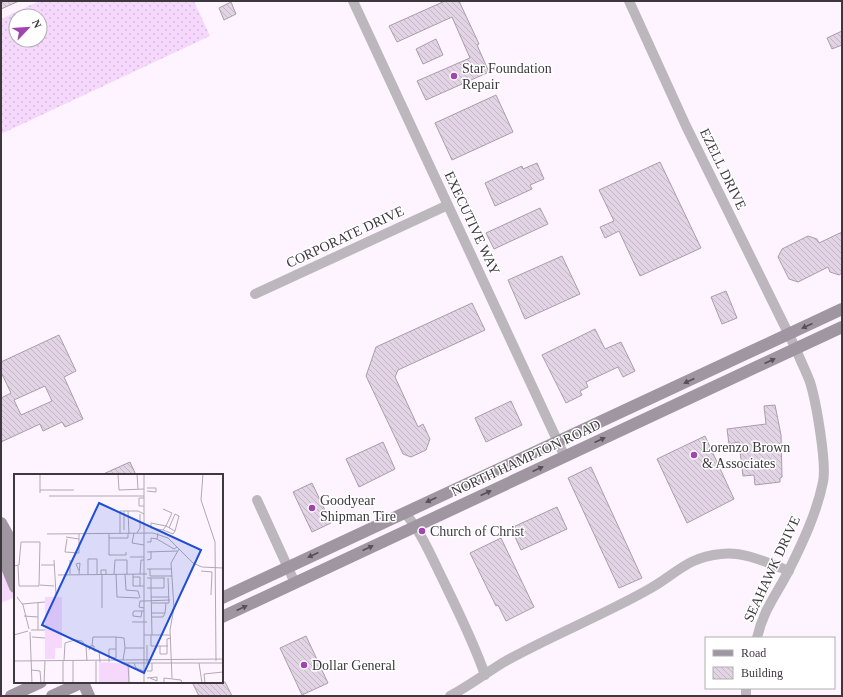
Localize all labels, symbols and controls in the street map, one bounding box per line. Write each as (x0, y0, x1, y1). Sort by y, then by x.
north arrow (8, 8, 48, 48)
text: N (30, 18, 44, 30)
place label: Star Foundation Repair (462, 61, 552, 92)
marker: Star Foundation Repair (449, 71, 459, 81)
street label: EZELL DRIVE (697, 126, 749, 212)
street label: EXECUTIVE WAY (441, 169, 503, 277)
street label: CORPORATE DRIVE (284, 203, 406, 271)
one-way arrow (801, 323, 812, 329)
one-way arrow (765, 358, 776, 364)
one-way arrow (683, 378, 694, 384)
street label: NORTH HAMPTON ROAD (449, 417, 603, 499)
one-way arrow (595, 437, 606, 443)
place label: Lorenzo Brown & Associates (702, 440, 790, 471)
marker: Lorenzo Brown & Associates (689, 450, 699, 460)
one-way arrow (533, 466, 544, 472)
inset map (14, 474, 223, 683)
one-way arrow (480, 490, 492, 496)
place label: Goodyear Shipman Tire (320, 493, 396, 524)
one-way arrow (426, 497, 437, 503)
marker: Goodyear Shipman Tire (307, 503, 317, 513)
street label: SEAHAWK DRIVE (741, 514, 803, 624)
place label: Church of Christ (430, 524, 524, 539)
marker: Church of Christ (417, 526, 427, 536)
one-way arrow (363, 545, 375, 551)
one-way arrow (308, 552, 319, 558)
one-way arrow (236, 605, 247, 611)
legend (705, 637, 835, 689)
text: Road (741, 646, 766, 660)
place label: Dollar General (312, 658, 396, 673)
marker: Dollar General (299, 660, 309, 670)
text: Building (741, 666, 783, 680)

